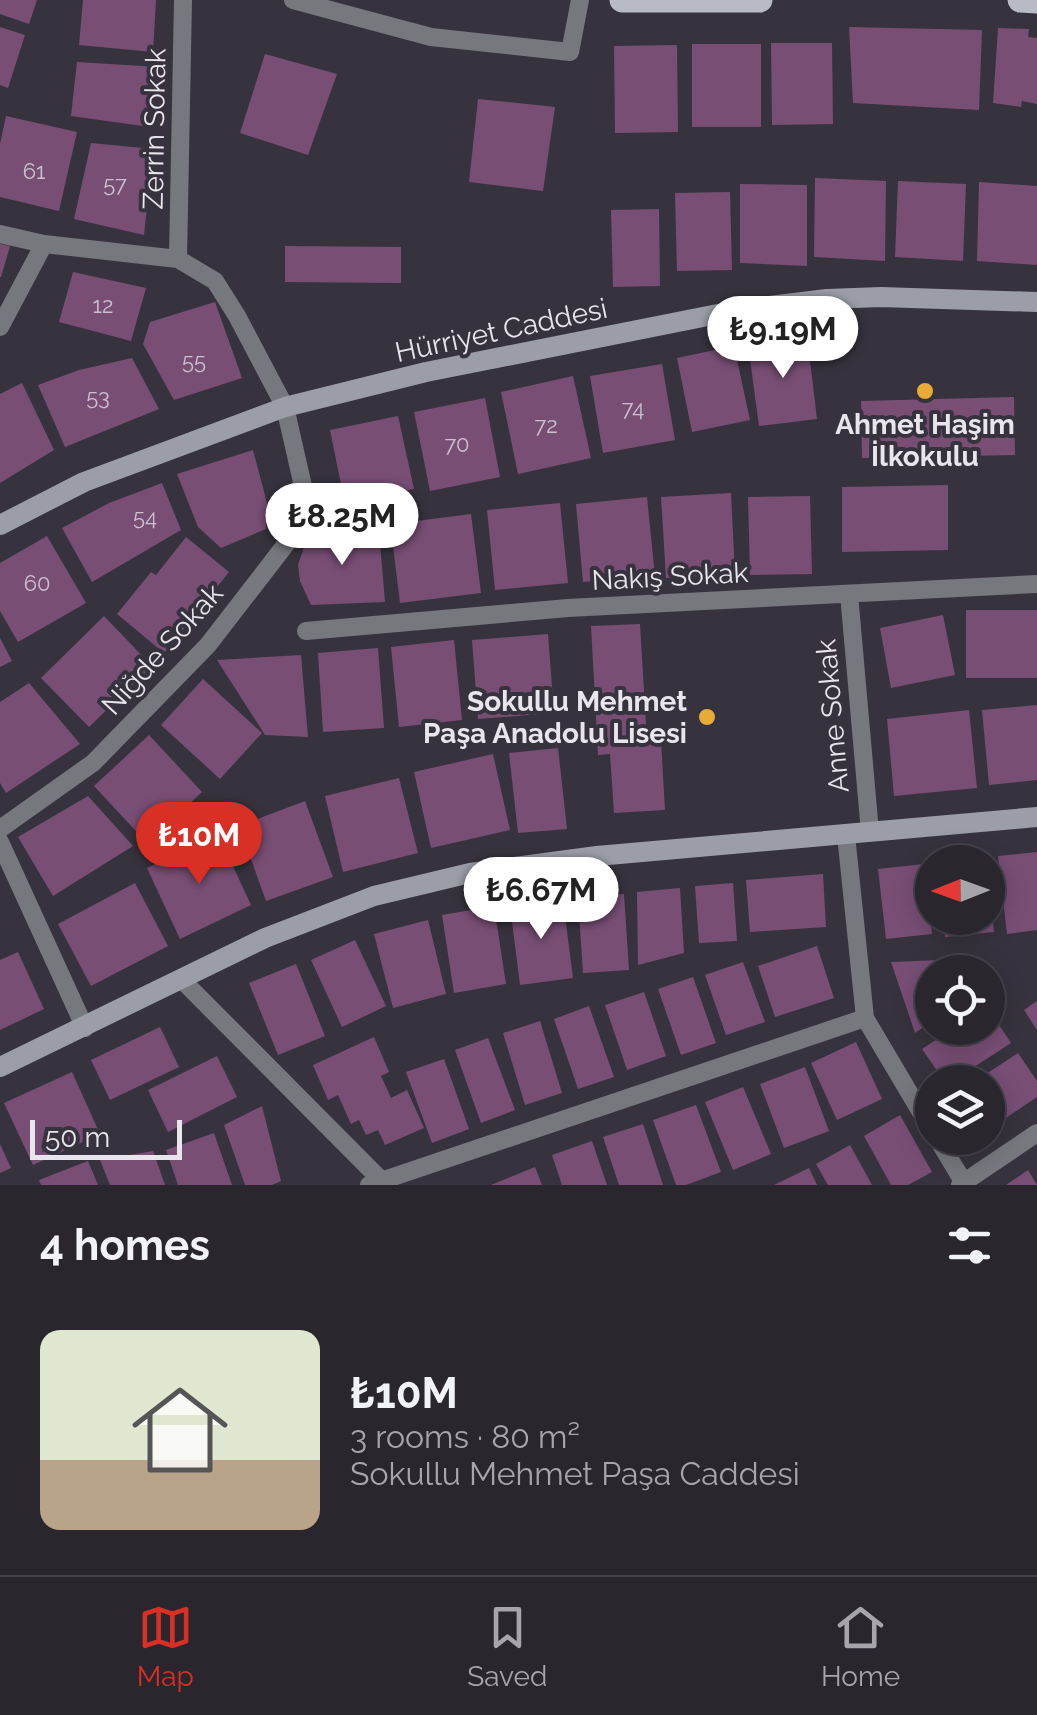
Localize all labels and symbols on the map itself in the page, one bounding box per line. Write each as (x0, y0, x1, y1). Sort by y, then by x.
street label: Zerrin Sokak (137, 48, 172, 210)
house number: 61 (23, 158, 45, 184)
house number: 57 (103, 171, 127, 197)
house number: 12 (93, 292, 113, 318)
street label: Hürriyet Caddesi (392, 292, 610, 369)
pin: ₺9.19M (702, 296, 864, 381)
house number: 55 (182, 348, 206, 374)
marker: Ahmet Haşim İlkokulu (914, 380, 936, 402)
house number: 53 (86, 384, 110, 410)
house number: 74 (622, 395, 644, 421)
place label: Ahmet Haşim İlkokulu (835, 408, 1015, 473)
house number: 72 (534, 412, 558, 438)
house number: 70 (444, 431, 470, 457)
pin: ₺8.25M (261, 483, 423, 568)
house number: 54 (133, 504, 157, 530)
street label: Nakış Sokak (591, 556, 749, 597)
house number: 60 (24, 570, 50, 596)
street label: Niğde Sokak (95, 577, 230, 722)
street label: Anne Sokak (809, 638, 856, 794)
place label: Sokullu Mehmet Paşa Anadolu Lisesi (423, 685, 687, 750)
marker: Sokullu Mehmet Paşa Anadolu Lisesi (696, 706, 718, 728)
pin: ₺10M (140, 802, 258, 887)
north arrow (915, 845, 1005, 935)
pin: ₺6.67M (460, 857, 622, 942)
scale bar (30, 1115, 182, 1160)

